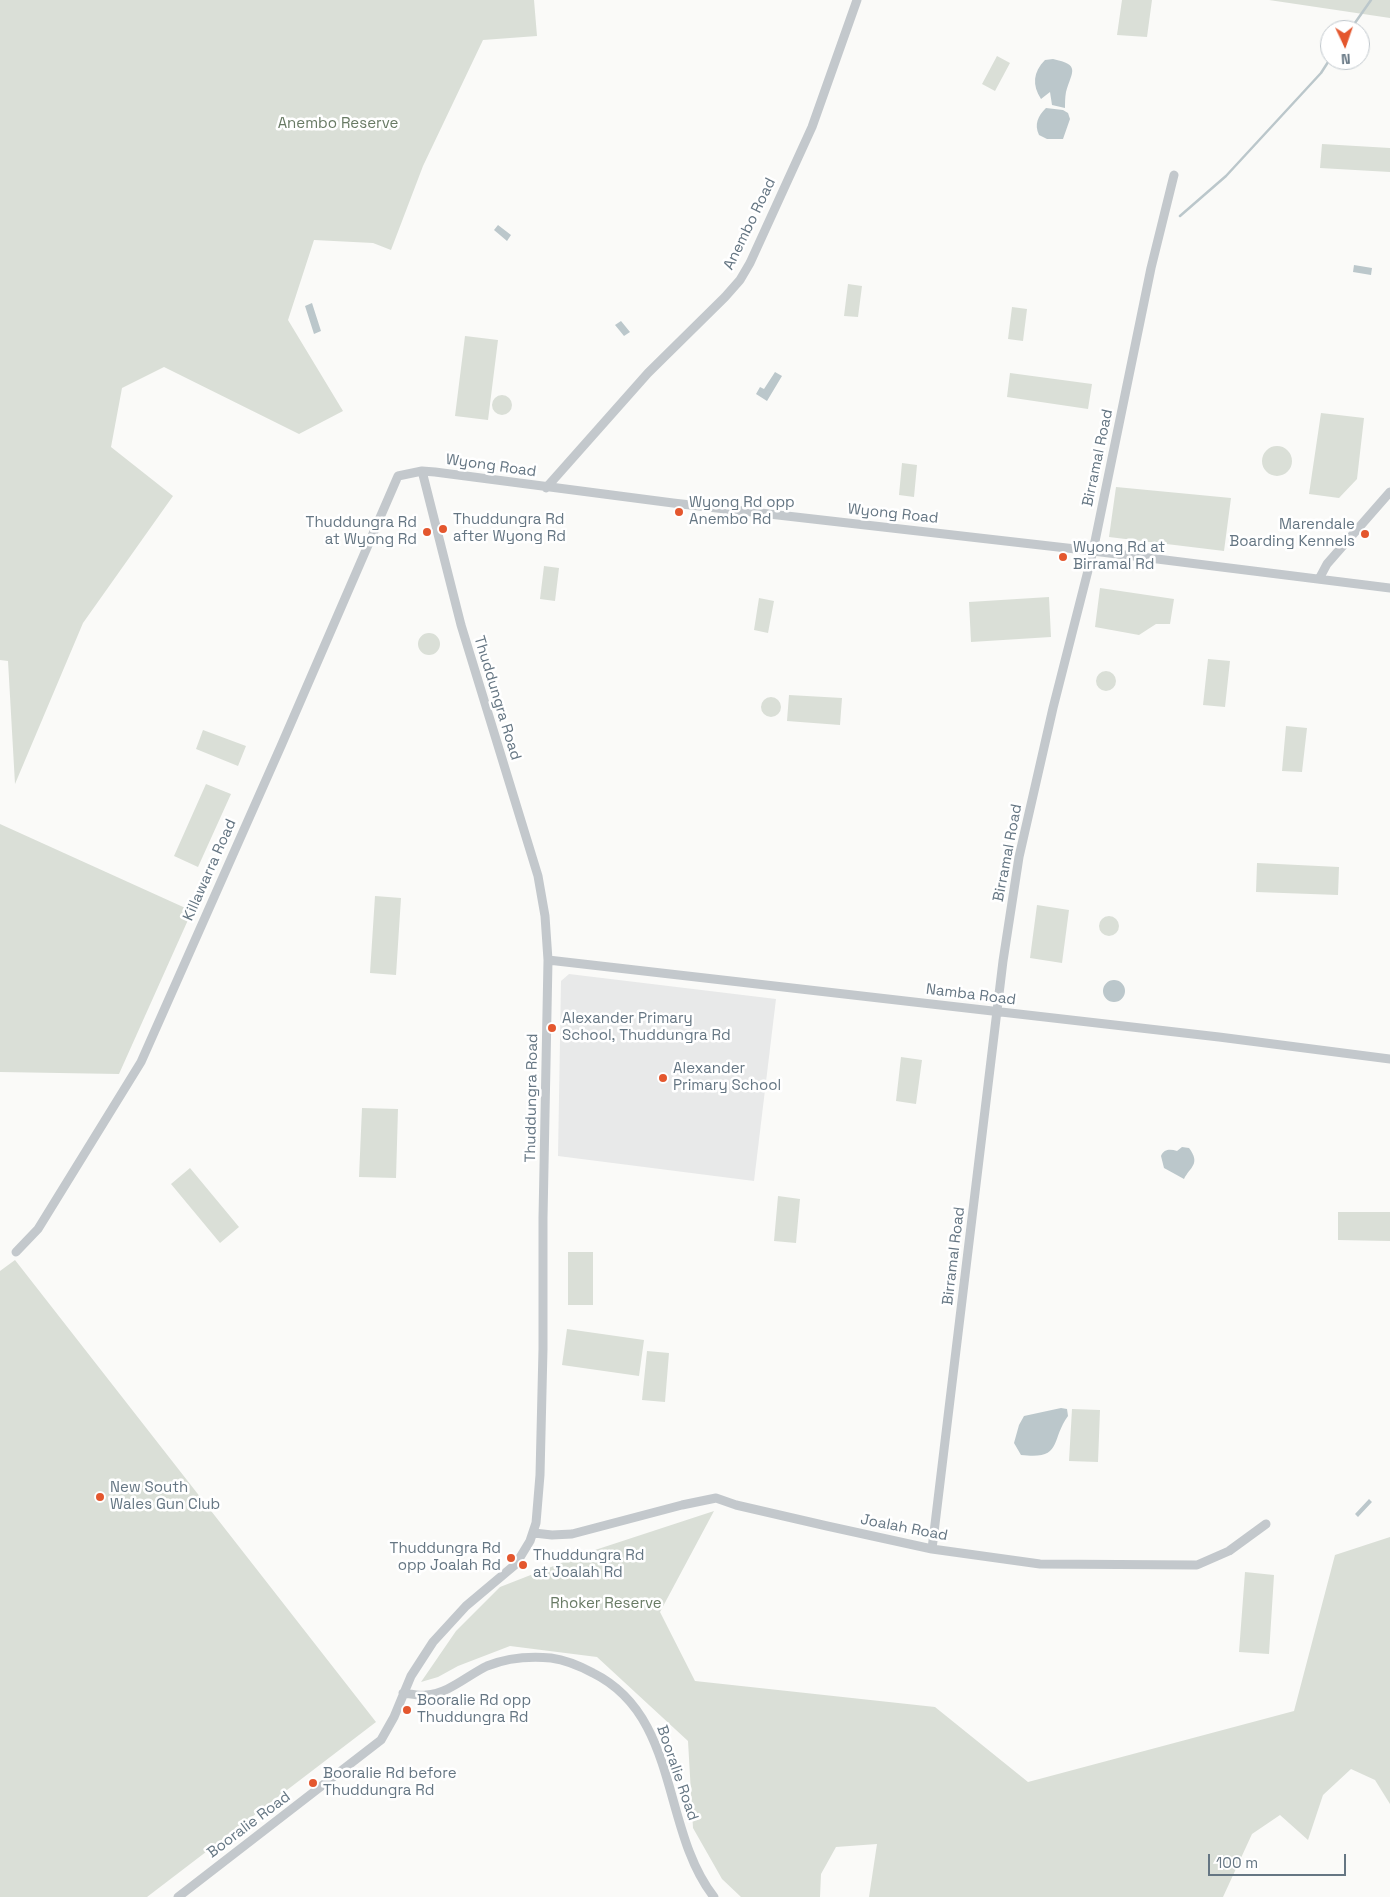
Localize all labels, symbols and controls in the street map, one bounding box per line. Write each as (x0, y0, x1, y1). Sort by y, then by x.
north arrow (1320, 20, 1370, 70)
text: N (1341, 50, 1351, 68)
park label: Anembo Reserve (278, 115, 398, 133)
street label: Anembo Road (720, 175, 780, 273)
street label: Birramal Road (1079, 408, 1117, 508)
street label: Wyong Road (445, 451, 537, 481)
place label: Wyong Rd opp Anembo Rd (689, 494, 795, 529)
street label: Wyong Road (847, 500, 939, 528)
marker: Wyong Rd opp Anembo Rd (673, 506, 685, 518)
place label: Thuddungra Rd after Wyong Rd (453, 511, 566, 546)
place label: Thuddungra Rd at Wyong Rd (306, 514, 417, 549)
place label: Marendale Boarding Kennels (1229, 516, 1355, 551)
marker: Thuddungra Rd after Wyong Rd (437, 523, 449, 535)
marker: Thuddungra Rd at Wyong Rd (421, 526, 433, 538)
marker: Marendale Boarding Kennels (1359, 528, 1371, 540)
place label: Wyong Rd at Birramal Rd (1073, 539, 1165, 574)
marker: Wyong Rd at Birramal Rd (1057, 551, 1069, 563)
street label: Thuddungra Road (470, 634, 524, 762)
street label: Birramal Road (990, 803, 1026, 903)
street label: Killawarra Road (180, 816, 240, 924)
street label: Namba Road (925, 981, 1017, 1009)
place label: Alexander Primary School, Thuddungra Rd (562, 1010, 731, 1045)
marker: Alexander Primary School, Thuddungra Rd (546, 1022, 558, 1034)
street label: Thuddungra Road (522, 1033, 542, 1163)
place label: Alexander Primary School (673, 1060, 781, 1095)
marker: Alexander Primary School (657, 1072, 669, 1084)
street label: Birramal Road (939, 1206, 969, 1306)
place label: New South Wales Gun Club (110, 1479, 220, 1514)
marker: New South Wales Gun Club (94, 1491, 106, 1503)
street label: Joalah Road (859, 1511, 949, 1545)
place label: Thuddungra Rd opp Joalah Rd (390, 1540, 501, 1575)
place label: Thuddungra Rd at Joalah Rd (533, 1547, 644, 1582)
marker: Thuddungra Rd opp Joalah Rd (505, 1552, 517, 1564)
marker: Thuddungra Rd at Joalah Rd (517, 1559, 529, 1571)
park label: Rhoker Reserve (550, 1595, 662, 1613)
place label: Booralie Rd opp Thuddungra Rd (417, 1692, 531, 1727)
marker: Booralie Rd opp Thuddungra Rd (401, 1704, 413, 1716)
street label: Booralie Road (652, 1723, 702, 1823)
place label: Booralie Rd before Thuddungra Rd (323, 1765, 457, 1800)
marker: Booralie Rd before Thuddungra Rd (307, 1777, 319, 1789)
street label: Booralie Road (204, 1788, 294, 1862)
scale bar (1210, 1844, 1348, 1876)
text: 100 m (1216, 1853, 1258, 1872)

